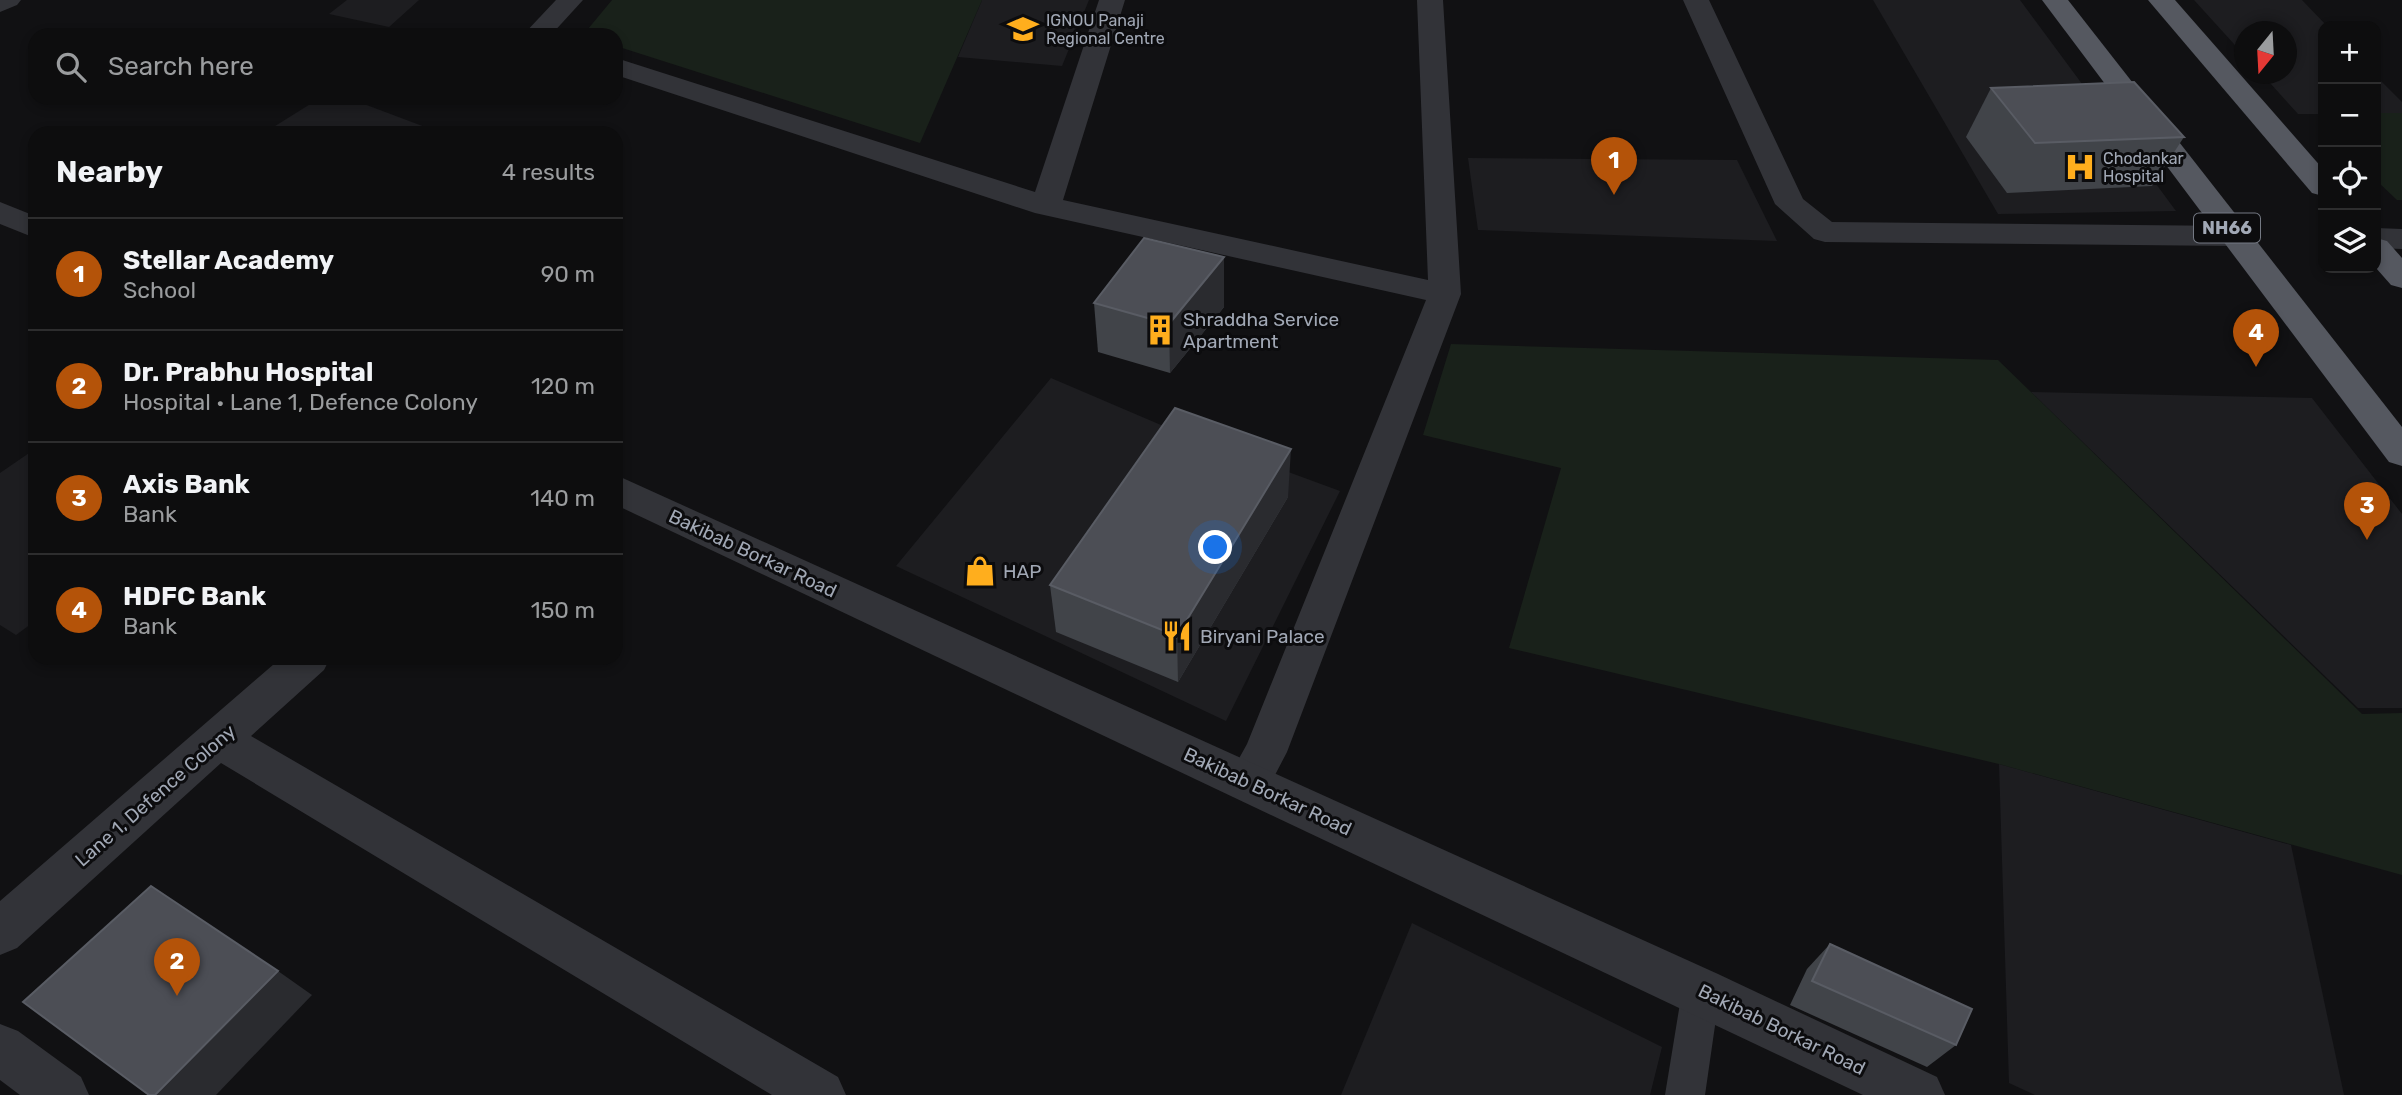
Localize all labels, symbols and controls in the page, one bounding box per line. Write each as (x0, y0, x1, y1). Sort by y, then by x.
place label: IGNOU Panaji Regional Centre (1046, 11, 1165, 48)
school or university icon: IGNOU Panaji Regional Centre (1006, 12, 1040, 46)
north arrow (2234, 21, 2297, 84)
map controls (2318, 21, 2381, 273)
button: + (2318, 21, 2381, 84)
search box (28, 28, 623, 105)
icon: search (52, 48, 90, 86)
text: Search here (108, 51, 254, 82)
button: − (2318, 84, 2381, 147)
pin: 1 (1591, 137, 1637, 195)
button: locate (2318, 147, 2381, 210)
place label: Chodankar Hospital (2103, 149, 2184, 186)
hospital icon: Chodankar Hospital (2063, 150, 2097, 184)
text: Nearby (56, 154, 163, 190)
text: 4 results (502, 158, 595, 186)
button: layers (2318, 210, 2381, 273)
road number: NH66 (2194, 213, 2260, 242)
text: Stellar Academy (123, 245, 334, 276)
text: 1 (73, 260, 85, 288)
text: 90 m (541, 260, 595, 288)
text: School (123, 276, 196, 304)
place label: Shraddha Service Apartment (1183, 308, 1339, 353)
pin: 4 (2233, 309, 2279, 367)
building icon: Shraddha Service Apartment (1143, 313, 1177, 347)
text: Dr. Prabhu Hospital (123, 357, 373, 388)
text: 2 (72, 372, 86, 400)
text: 120 m (531, 372, 595, 400)
text: Hospital · Lane 1, Defence Colony (123, 388, 478, 416)
text: Axis Bank (123, 469, 250, 500)
pin: 3 (2344, 482, 2390, 540)
text: 3 (71, 484, 87, 512)
text: 140 m (530, 484, 595, 512)
text: Bank (123, 500, 177, 528)
street label: Bakibab Borkar Road (665, 504, 840, 602)
your location (1198, 530, 1232, 564)
shop icon: HAP (963, 554, 997, 588)
place label: HAP (1003, 560, 1042, 583)
text: HDFC Bank (123, 581, 266, 612)
text: 4 (71, 596, 87, 624)
text: 150 m (531, 596, 595, 624)
text: Bank (123, 612, 177, 640)
restaurant icon: Biryani Palace (1160, 619, 1194, 653)
place label: Biryani Palace (1200, 625, 1325, 648)
street label: Lane 1, Defence Colony (70, 719, 240, 871)
street label: Bakibab Borkar Road (1180, 742, 1355, 840)
pin: 2 (154, 938, 200, 996)
street label: Bakibab Borkar Road (1695, 979, 1869, 1080)

